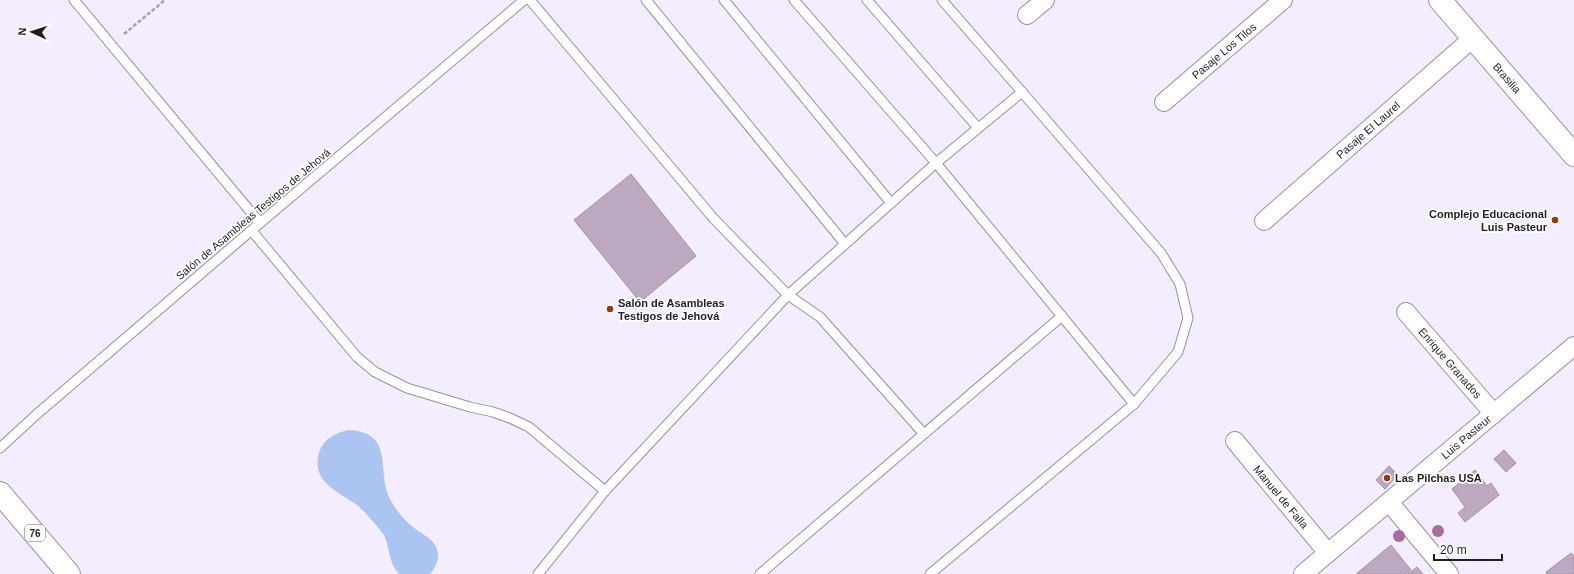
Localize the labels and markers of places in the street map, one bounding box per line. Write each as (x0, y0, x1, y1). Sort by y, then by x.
place label: Complejo Educacional Luis Pasteur (1429, 208, 1548, 233)
marker: Complejo Educacional Luis Pasteur (1550, 215, 1560, 225)
place label: Salón de Asambleas Testigos de Jehová (618, 297, 725, 322)
marker: Salón de Asambleas Testigos de Jehová (605, 304, 615, 314)
place label: Las Pilchas USA (1395, 472, 1482, 484)
marker: Las Pilchas USA (1382, 473, 1392, 483)

